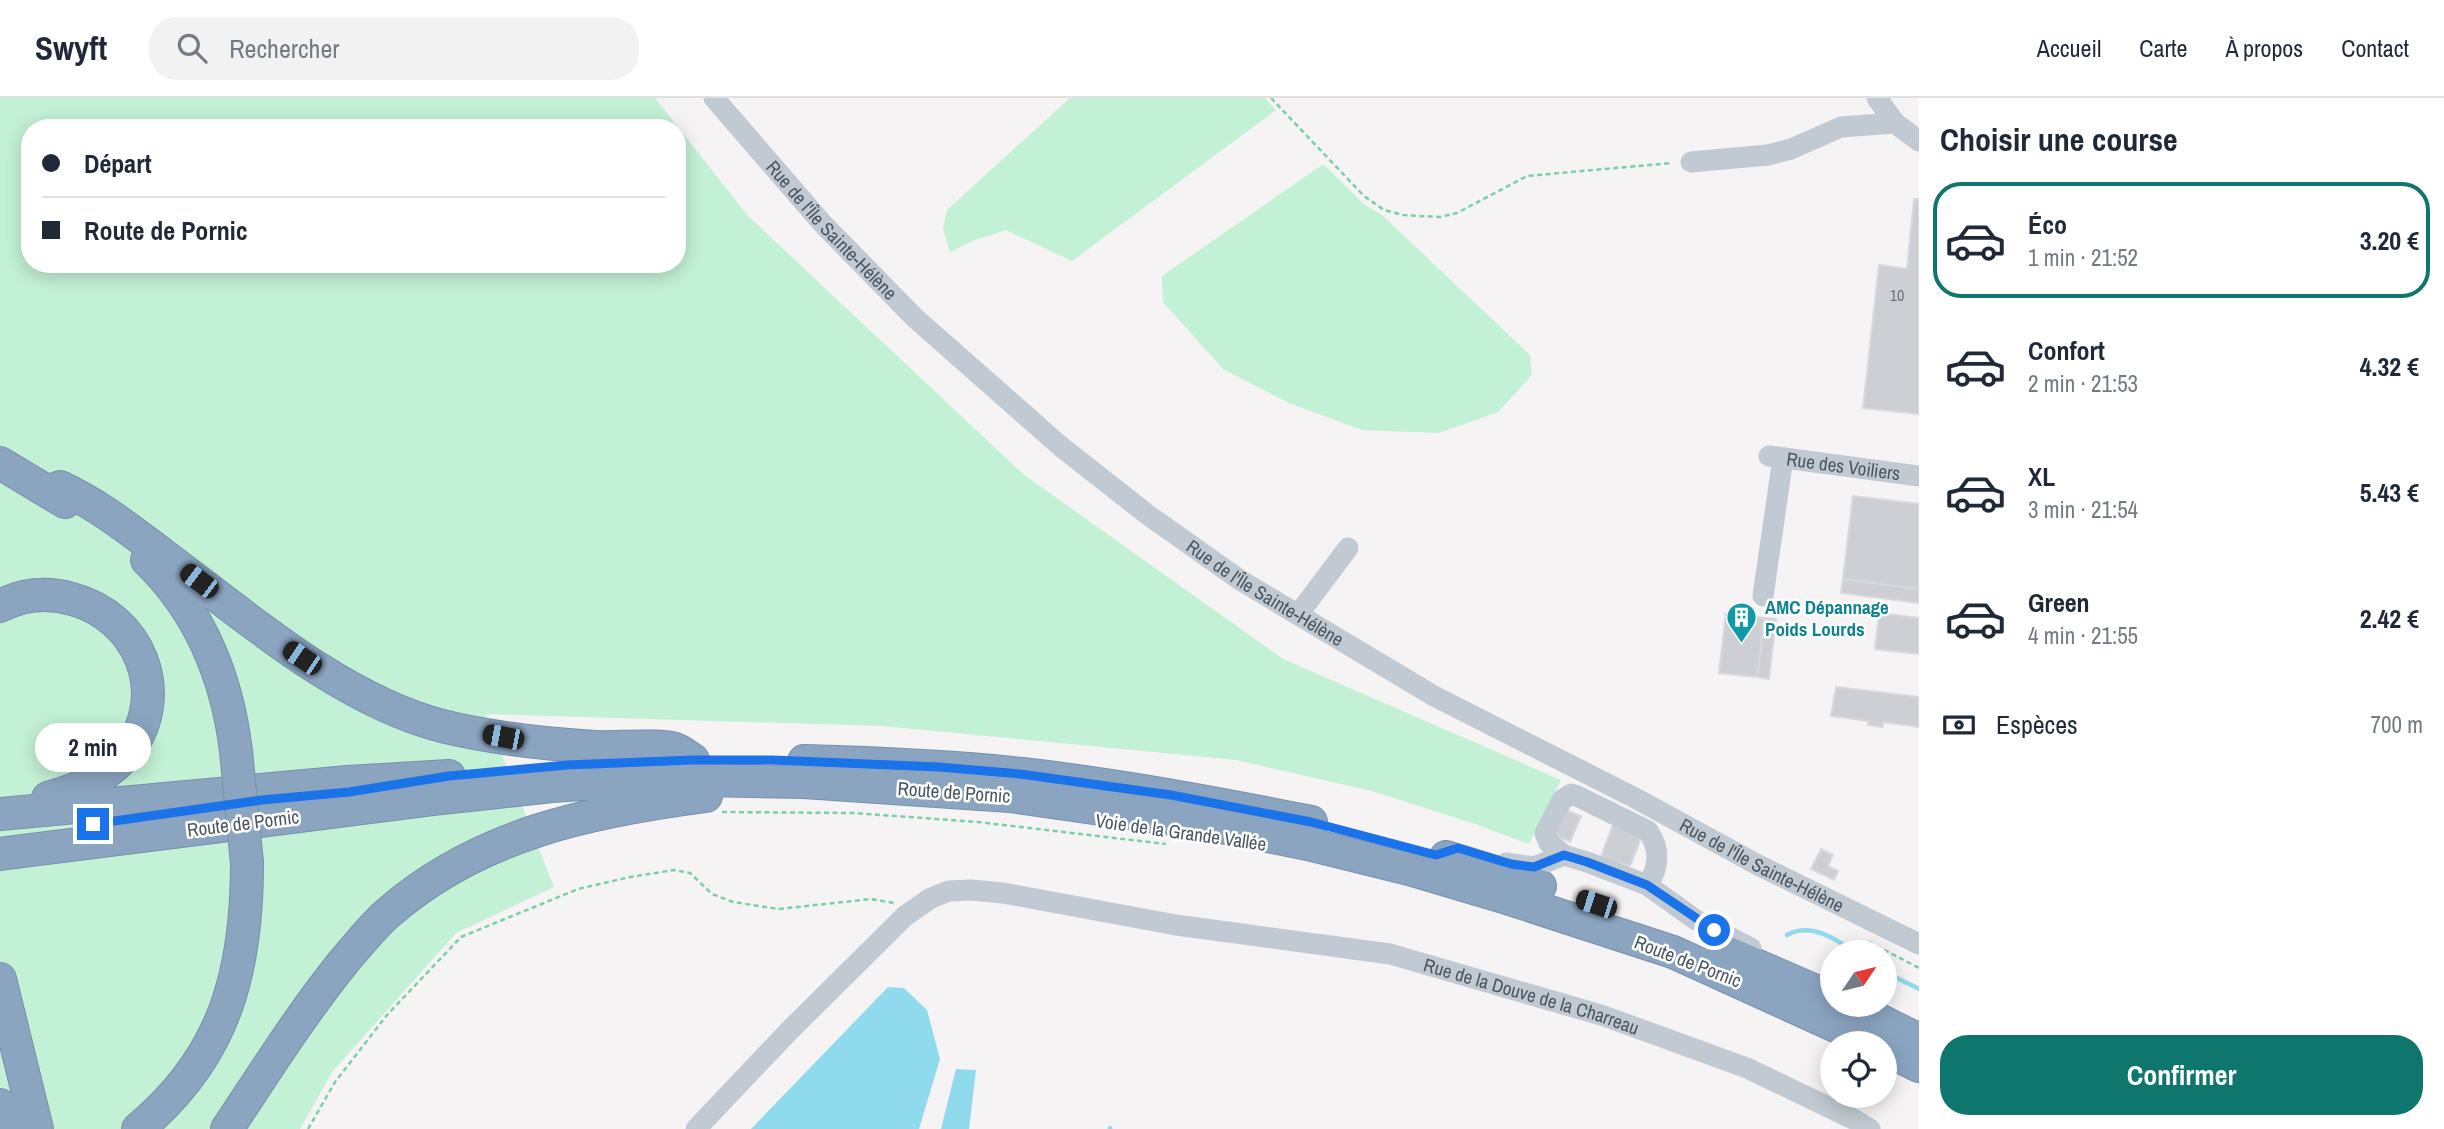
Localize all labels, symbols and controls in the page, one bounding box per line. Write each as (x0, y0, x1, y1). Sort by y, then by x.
search box (149, 17, 639, 80)
text: Swyft (35, 26, 107, 70)
icon: search (173, 29, 211, 67)
text: Rechercher (229, 31, 339, 66)
text: Accueil (2037, 32, 2101, 64)
text: Carte (2139, 32, 2187, 64)
text: À propos (2225, 32, 2303, 64)
text: Contact (2341, 32, 2409, 64)
text: Choisir une course (1940, 118, 2178, 161)
text: Départ (84, 146, 152, 181)
street label: Rue de l'Île Sainte-Hélène (761, 155, 903, 305)
text: Éco (2028, 207, 2067, 242)
icon: car (1944, 209, 2007, 272)
text: Route de Pornic (84, 213, 248, 248)
text: 3.20 € (2360, 223, 2419, 258)
text: 1 min · 21:52 (2028, 242, 2138, 273)
house number: 10 (1890, 284, 1904, 306)
text: Confort (2028, 333, 2105, 368)
icon: car (1944, 335, 2007, 398)
text: 4.32 € (2360, 349, 2419, 384)
text: 2 min · 21:53 (2028, 368, 2138, 399)
street label: Rue des Voiliers (1785, 445, 1902, 486)
text: XL (2028, 459, 2055, 494)
icon: car (1944, 461, 2007, 524)
text: 5.43 € (2360, 475, 2419, 510)
text: 3 min · 21:54 (2028, 494, 2138, 525)
street label: Rue de l'Île Sainte-Hélène (1181, 533, 1349, 652)
car (176, 560, 223, 602)
text: Green (2028, 585, 2090, 620)
icon: car (1944, 587, 2007, 650)
place label: AMC Dépannage Poids Lourds (1765, 594, 1889, 642)
building icon: AMC Dépannage Poids Lourds (1725, 601, 1759, 645)
text: 2.42 € (2360, 601, 2419, 636)
text: 4 min · 21:55 (2028, 620, 2138, 651)
car (279, 638, 326, 678)
icon: cash (1940, 706, 1978, 744)
text: Espèces (1996, 707, 2078, 742)
text: 700 m (2371, 709, 2423, 740)
callout: 2 min (35, 722, 151, 772)
car (481, 723, 526, 751)
text: 2 min (68, 732, 118, 763)
street label: Route de Pornic (897, 775, 1011, 809)
street label: Route de Pornic (186, 803, 301, 843)
street label: Voie de la Grande Vallée (1094, 807, 1268, 857)
route end (77, 808, 109, 840)
street label: Rue de l'Île Sainte-Hélène (1675, 812, 1848, 918)
car (1573, 888, 1620, 920)
route start (1698, 914, 1730, 946)
street label: Route de Pornic (1631, 929, 1745, 993)
north arrow (1820, 940, 1897, 1017)
map controls (1820, 940, 1897, 1108)
street label: Rue de la Douve de la Charreau (1421, 951, 1643, 1041)
button: locate (1820, 1031, 1897, 1108)
button: Confirmer (1940, 1035, 2423, 1115)

